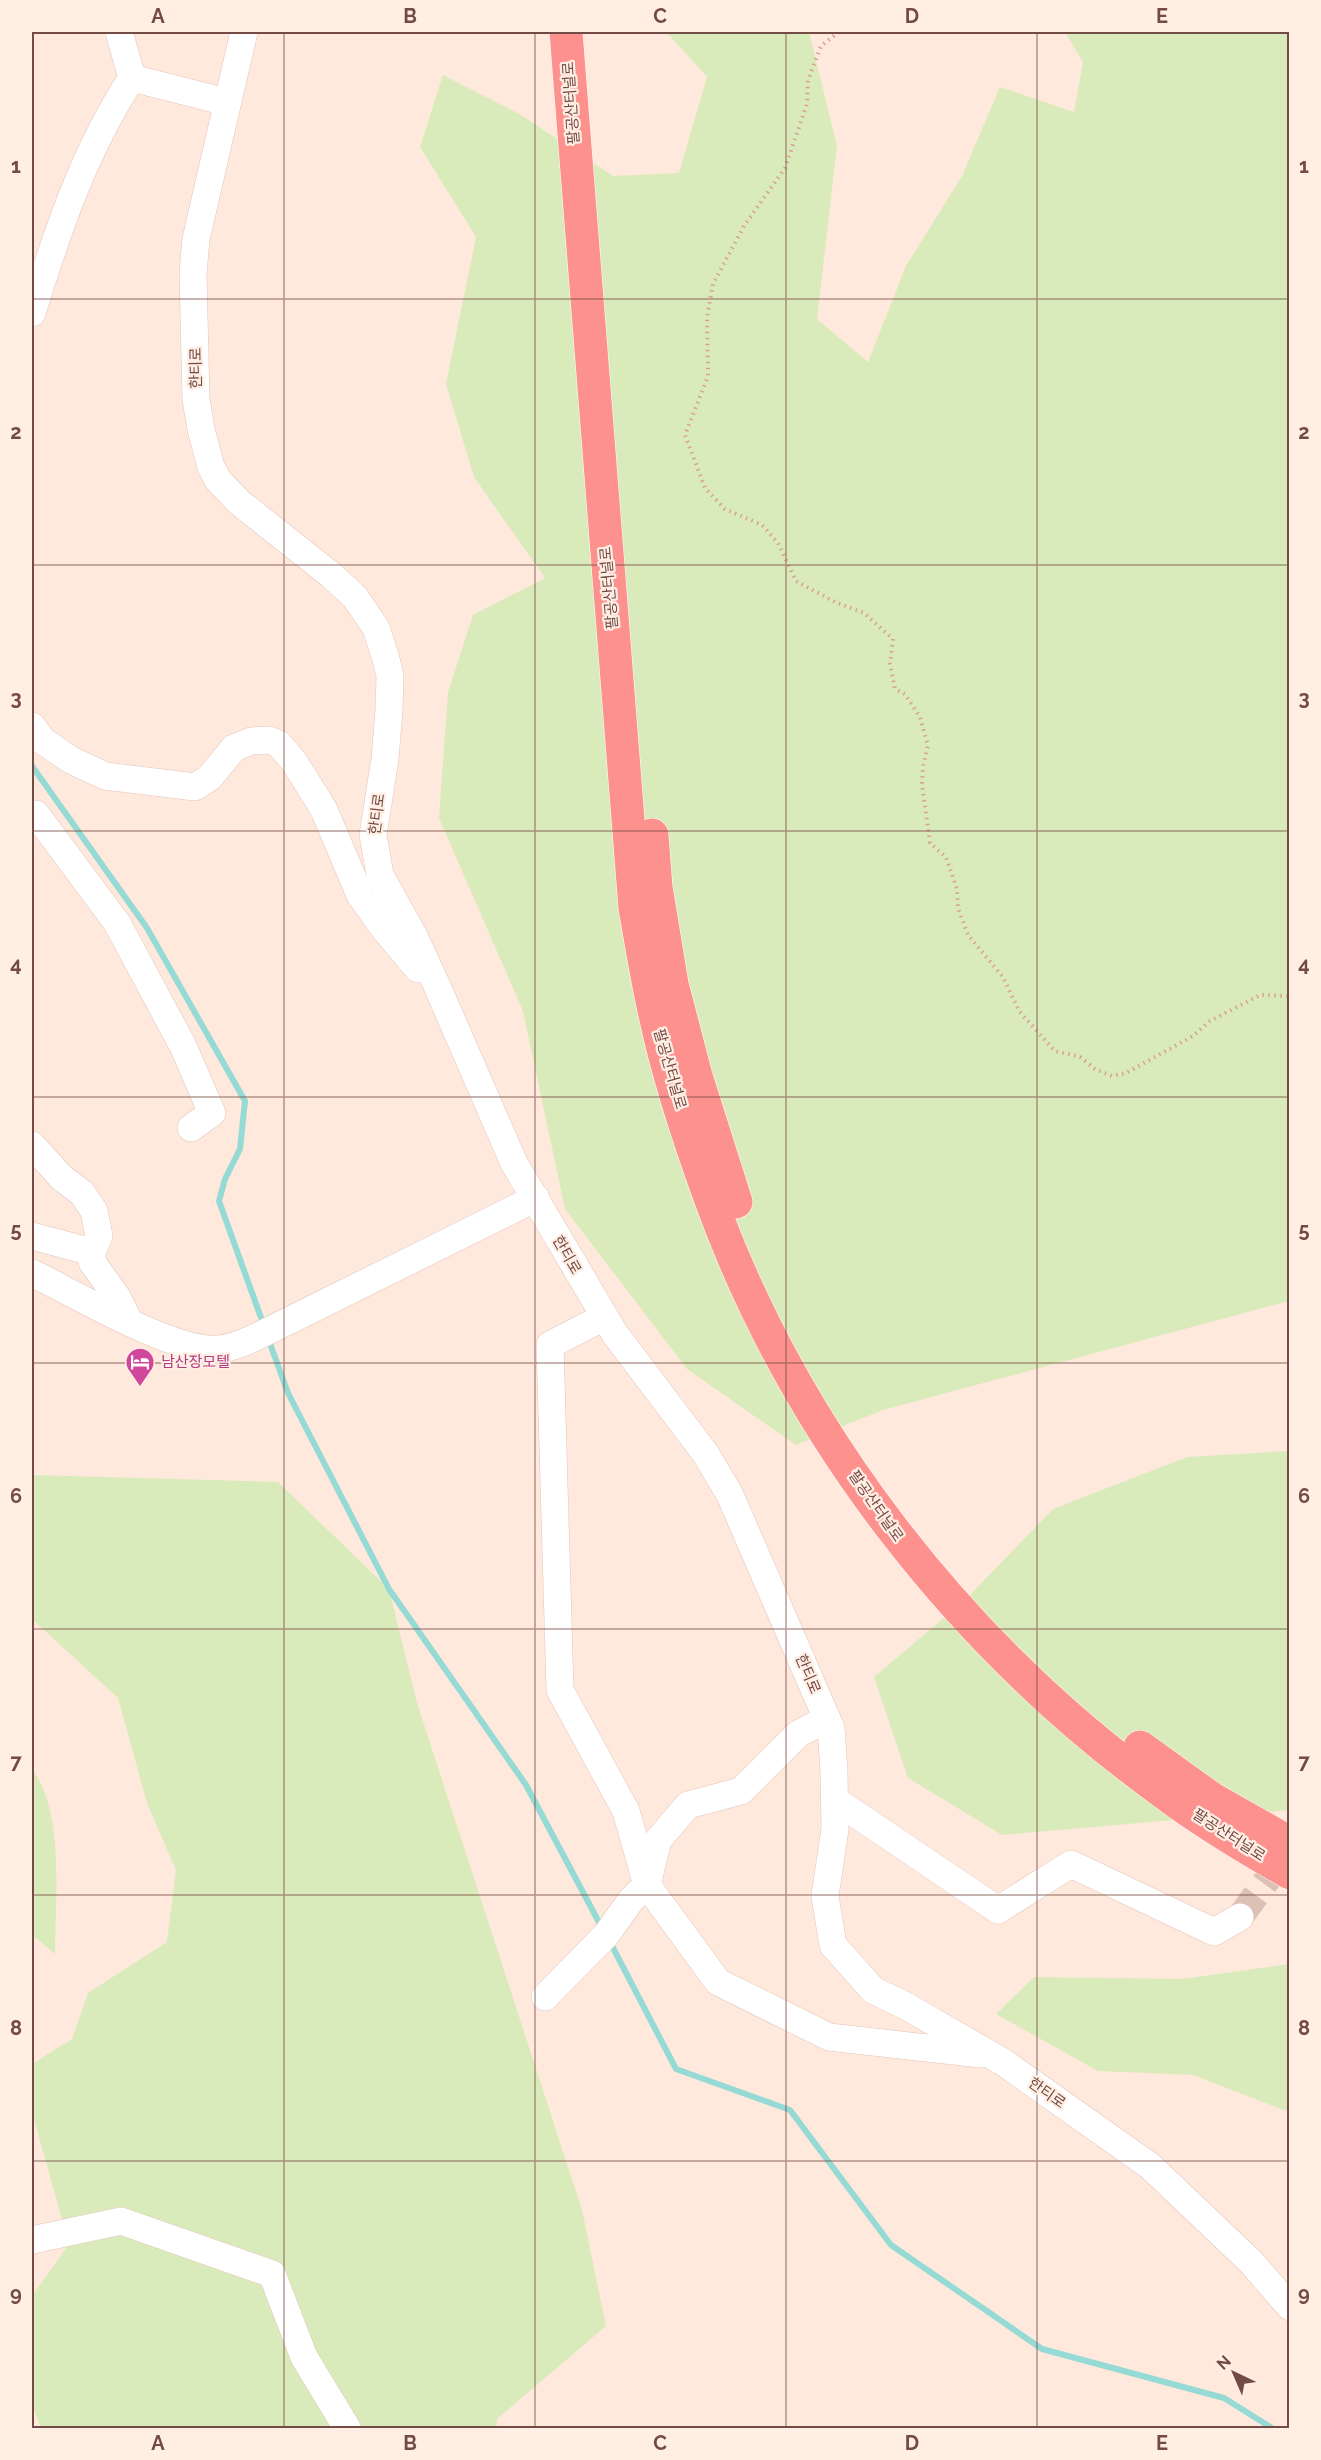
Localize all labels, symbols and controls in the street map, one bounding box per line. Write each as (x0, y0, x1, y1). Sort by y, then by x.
text: A (151, 4, 165, 28)
text: B (403, 4, 417, 28)
text: C (653, 4, 667, 28)
text: D (905, 4, 919, 28)
text: E (1156, 4, 1168, 28)
street label: 팔공산터널로 (559, 61, 583, 145)
text: 1 (11, 154, 21, 178)
text: 1 (1299, 154, 1309, 178)
street label: 한티로 (187, 347, 205, 389)
text: 2 (10, 420, 22, 444)
text: 2 (1298, 420, 1310, 444)
street label: 팔공산터널로 (596, 546, 622, 630)
text: 3 (10, 686, 22, 710)
text: 3 (1298, 686, 1310, 710)
street label: 한티로 (366, 792, 388, 836)
text: 4 (10, 952, 22, 976)
text: 4 (1298, 952, 1310, 976)
street label: 팔공산터널로 (650, 1027, 690, 1111)
text: 5 (10, 1218, 22, 1242)
text: 5 (1298, 1218, 1310, 1242)
street label: 한티로 (549, 1233, 585, 1277)
hotel icon: 남산장모텔 (124, 1346, 156, 1388)
place label: 남산장모텔 (161, 1353, 230, 1371)
street label: 팔공산터널로 (845, 1467, 907, 1545)
text: 6 (10, 1484, 22, 1508)
text: 6 (1298, 1484, 1310, 1508)
street label: 한티로 (792, 1651, 824, 1697)
text: 7 (10, 1750, 22, 1774)
text: 7 (1298, 1750, 1310, 1774)
street label: 팔공산터널로 (1189, 1805, 1269, 1865)
text: 8 (10, 2016, 22, 2040)
text: 8 (1298, 2016, 1310, 2040)
street label: 한티로 (1025, 2074, 1069, 2112)
text: 9 (10, 2282, 22, 2306)
text: 9 (1298, 2282, 1310, 2306)
north arrow (1204, 2343, 1264, 2403)
text: N (1213, 2351, 1235, 2374)
text: A (151, 2431, 165, 2455)
text: B (403, 2431, 417, 2455)
text: C (653, 2431, 667, 2455)
text: D (905, 2431, 919, 2455)
text: E (1156, 2431, 1168, 2455)

